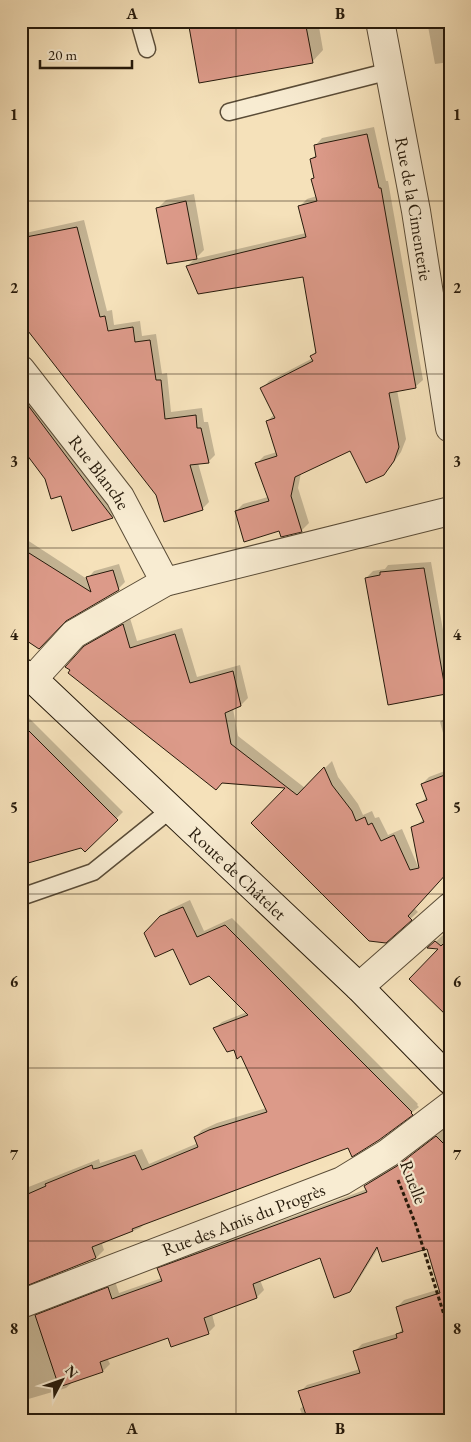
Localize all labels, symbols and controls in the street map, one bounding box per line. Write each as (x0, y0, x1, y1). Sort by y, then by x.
text: A (125, 3, 138, 24)
text: B (335, 3, 345, 24)
scale bar (40, 38, 132, 70)
text: 20 m (48, 45, 77, 64)
text: 1 (10, 104, 18, 125)
text: 1 (453, 104, 461, 125)
street label: Rue de la Cimenterie (391, 135, 438, 282)
text: 2 (10, 277, 19, 298)
text: 2 (453, 277, 462, 298)
street label: Rue Blanche (64, 430, 136, 513)
text: 3 (10, 451, 18, 472)
text: 3 (453, 451, 461, 472)
text: 4 (10, 624, 19, 645)
text: 4 (453, 624, 462, 645)
text: 5 (10, 797, 18, 818)
text: 5 (453, 797, 461, 818)
street label: Route de Châtelet (184, 821, 292, 925)
text: 6 (10, 971, 19, 992)
text: 6 (453, 971, 462, 992)
text: 7 (10, 1144, 19, 1165)
text: 7 (453, 1144, 462, 1165)
street label: Ruelle (395, 1157, 433, 1207)
street label: Rue des Amis du Progrès (158, 1177, 328, 1260)
text: 8 (10, 1318, 18, 1339)
text: 8 (453, 1318, 461, 1339)
north arrow (38, 1354, 88, 1404)
text: N (61, 1361, 83, 1382)
text: A (125, 1418, 138, 1439)
text: B (335, 1418, 345, 1439)

